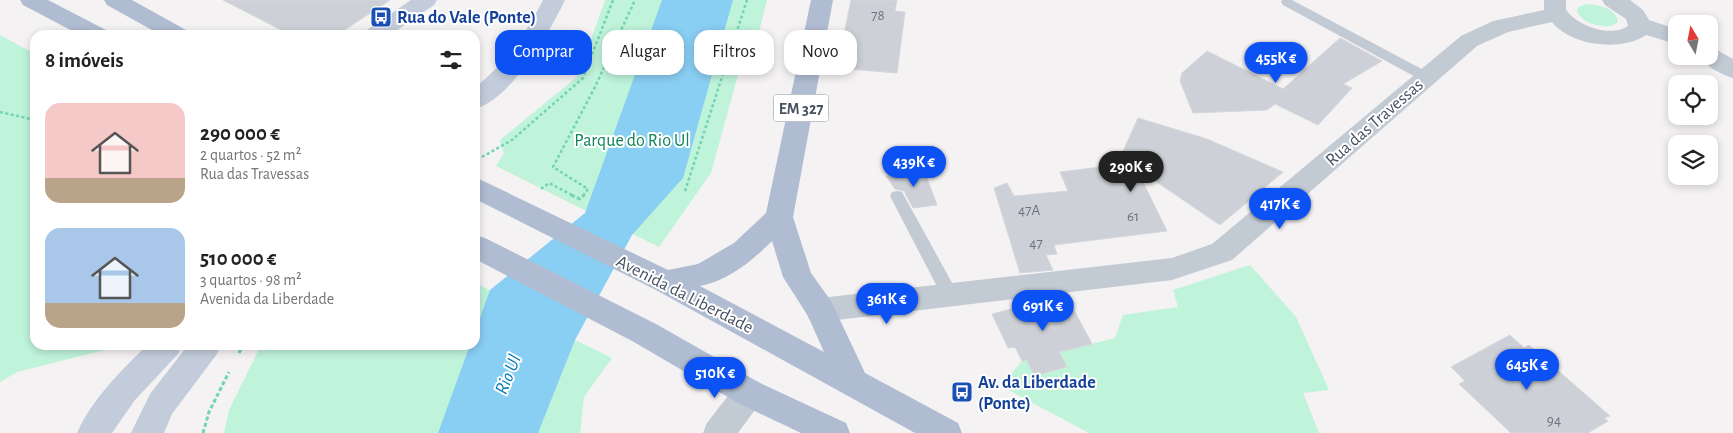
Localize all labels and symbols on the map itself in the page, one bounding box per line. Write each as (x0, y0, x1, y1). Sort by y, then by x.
bus stop icon: Rua do Vale (Ponte) (369, 5, 393, 29)
house number: 78 (871, 8, 885, 23)
place label: Rua do Vale (Ponte) (397, 9, 536, 27)
north arrow (1668, 15, 1718, 65)
pin: 455K € (1235, 42, 1317, 84)
street label: Rua das Travessas (1322, 76, 1427, 170)
road number: EM 327 (774, 95, 828, 122)
park label: Parque do Rio Ul (574, 132, 690, 150)
pin: 439K € (873, 146, 955, 188)
pin: 290K € (1090, 150, 1172, 193)
pin: 417K € (1239, 188, 1321, 230)
house number: 47A (1018, 203, 1040, 218)
house number: 61 (1127, 209, 1139, 224)
house number: 47 (1029, 236, 1043, 251)
street label: Avenida da Liberdade (613, 253, 756, 337)
pin: 361K € (846, 282, 928, 325)
pin: 691K € (1002, 290, 1084, 332)
pin: 645K € (1486, 348, 1568, 391)
water label: Rio Ul (492, 352, 525, 397)
pin: 510K € (674, 356, 756, 399)
place label: Av. da Liberdade (Ponte) (978, 374, 1096, 413)
bus stop icon: Av. da Liberdade (Ponte) (950, 380, 974, 404)
house number: 94 (1547, 413, 1561, 428)

